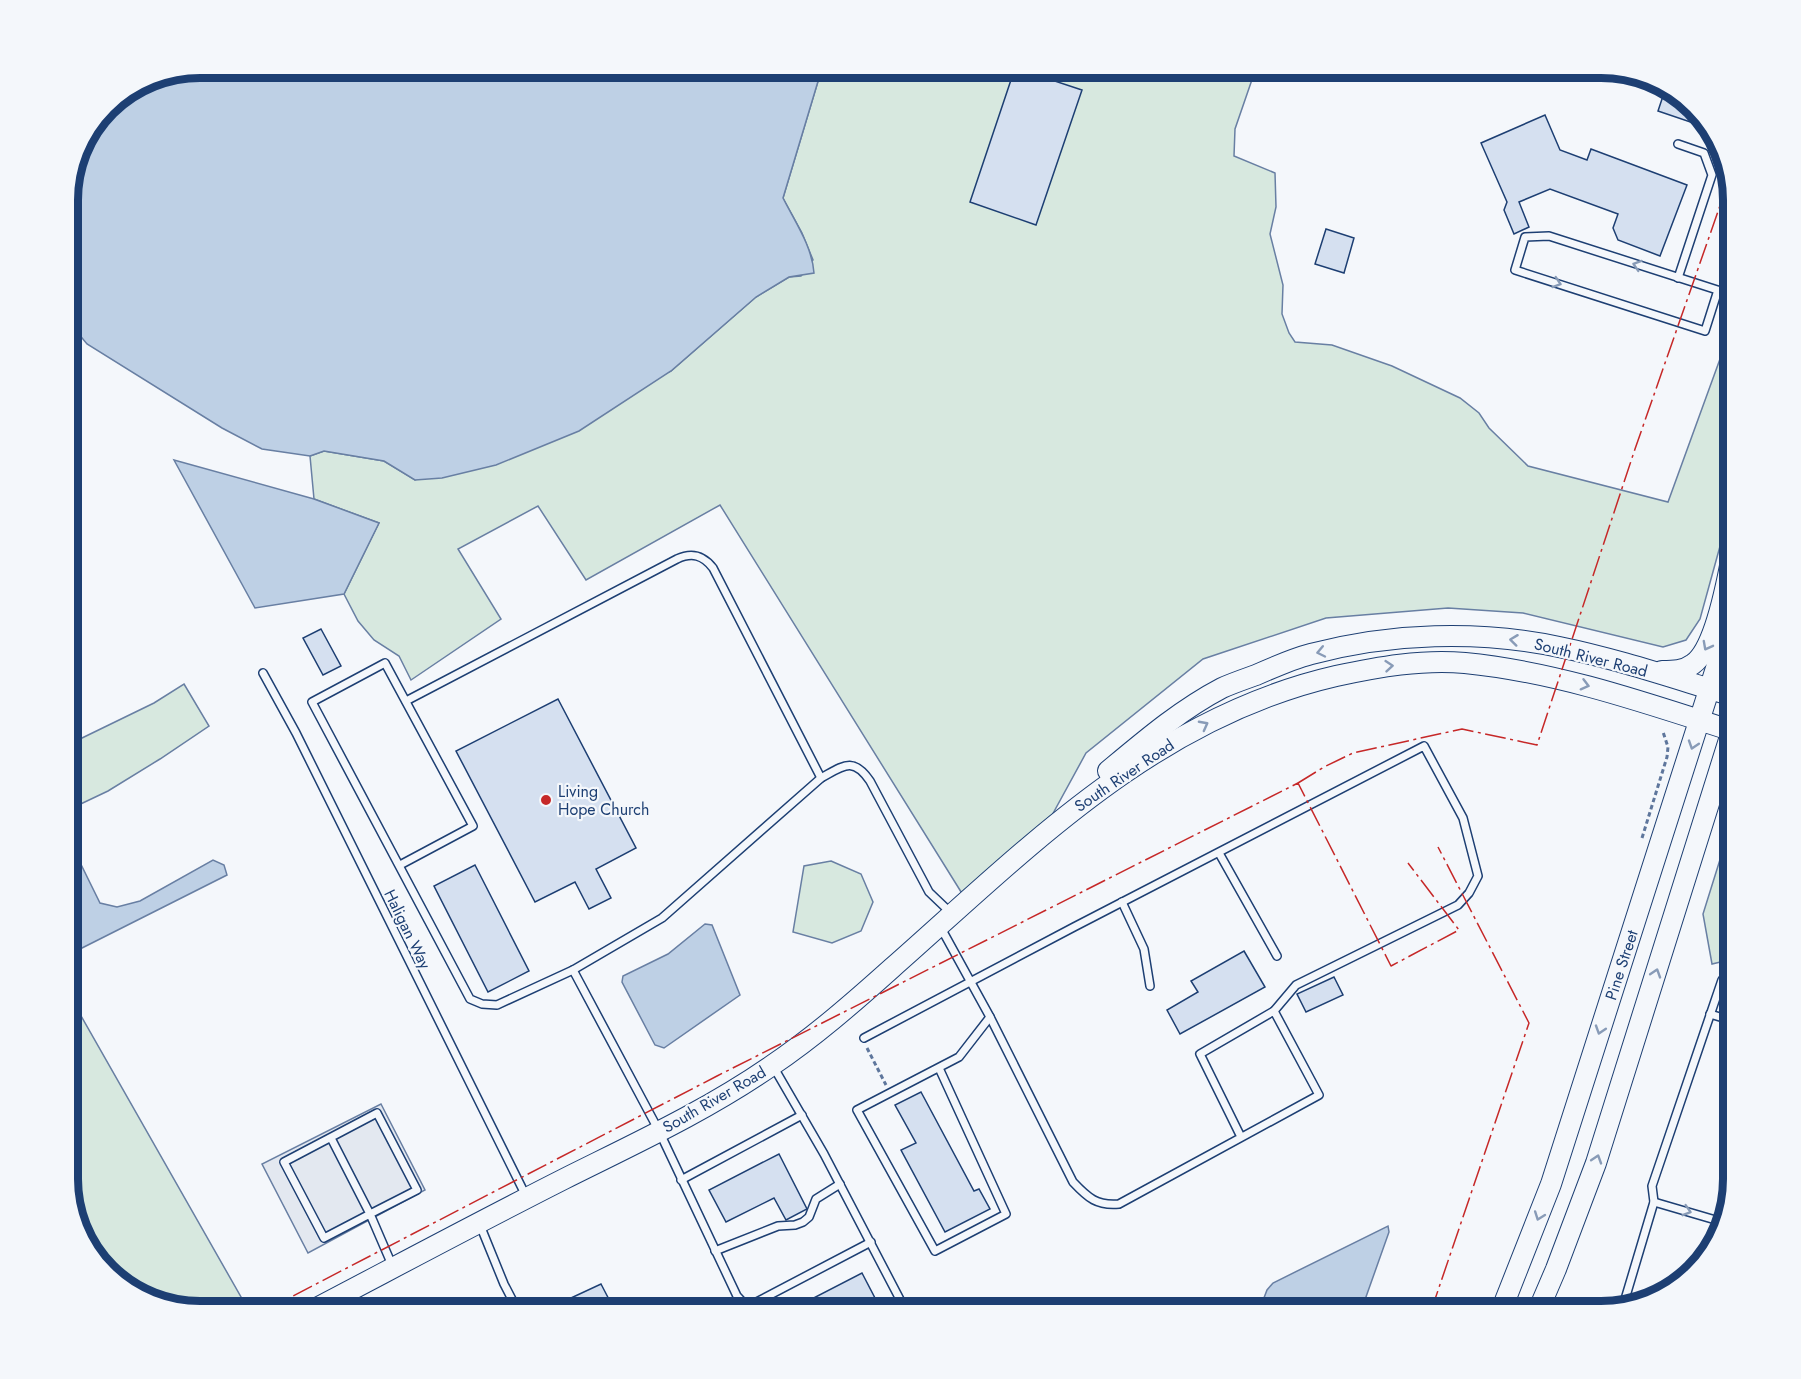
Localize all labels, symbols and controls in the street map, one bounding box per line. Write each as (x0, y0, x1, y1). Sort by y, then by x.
one-way arrow (1632, 259, 1643, 272)
one-way arrow (1551, 276, 1562, 289)
street label: South River Road (1532, 632, 1650, 683)
one-way arrow (1510, 634, 1519, 647)
one-way arrow (1702, 640, 1714, 651)
one-way arrow (1316, 645, 1326, 658)
one-way arrow (1384, 660, 1393, 673)
one-way arrow (1580, 678, 1590, 691)
one-way arrow (1197, 721, 1208, 732)
street label: South River Road (1070, 733, 1179, 817)
one-way arrow (1688, 739, 1700, 750)
place label: Living Hope Church (558, 780, 649, 821)
marker: Living Hope Church (539, 793, 553, 807)
street label: Haligan Way (378, 886, 437, 974)
street label: Pine Street (1599, 927, 1644, 1003)
one-way arrow (1649, 968, 1661, 979)
one-way arrow (1594, 1024, 1607, 1035)
street label: South River Road (658, 1060, 770, 1138)
one-way arrow (1589, 1154, 1602, 1165)
one-way arrow (1681, 1204, 1692, 1216)
one-way arrow (1534, 1209, 1546, 1220)

